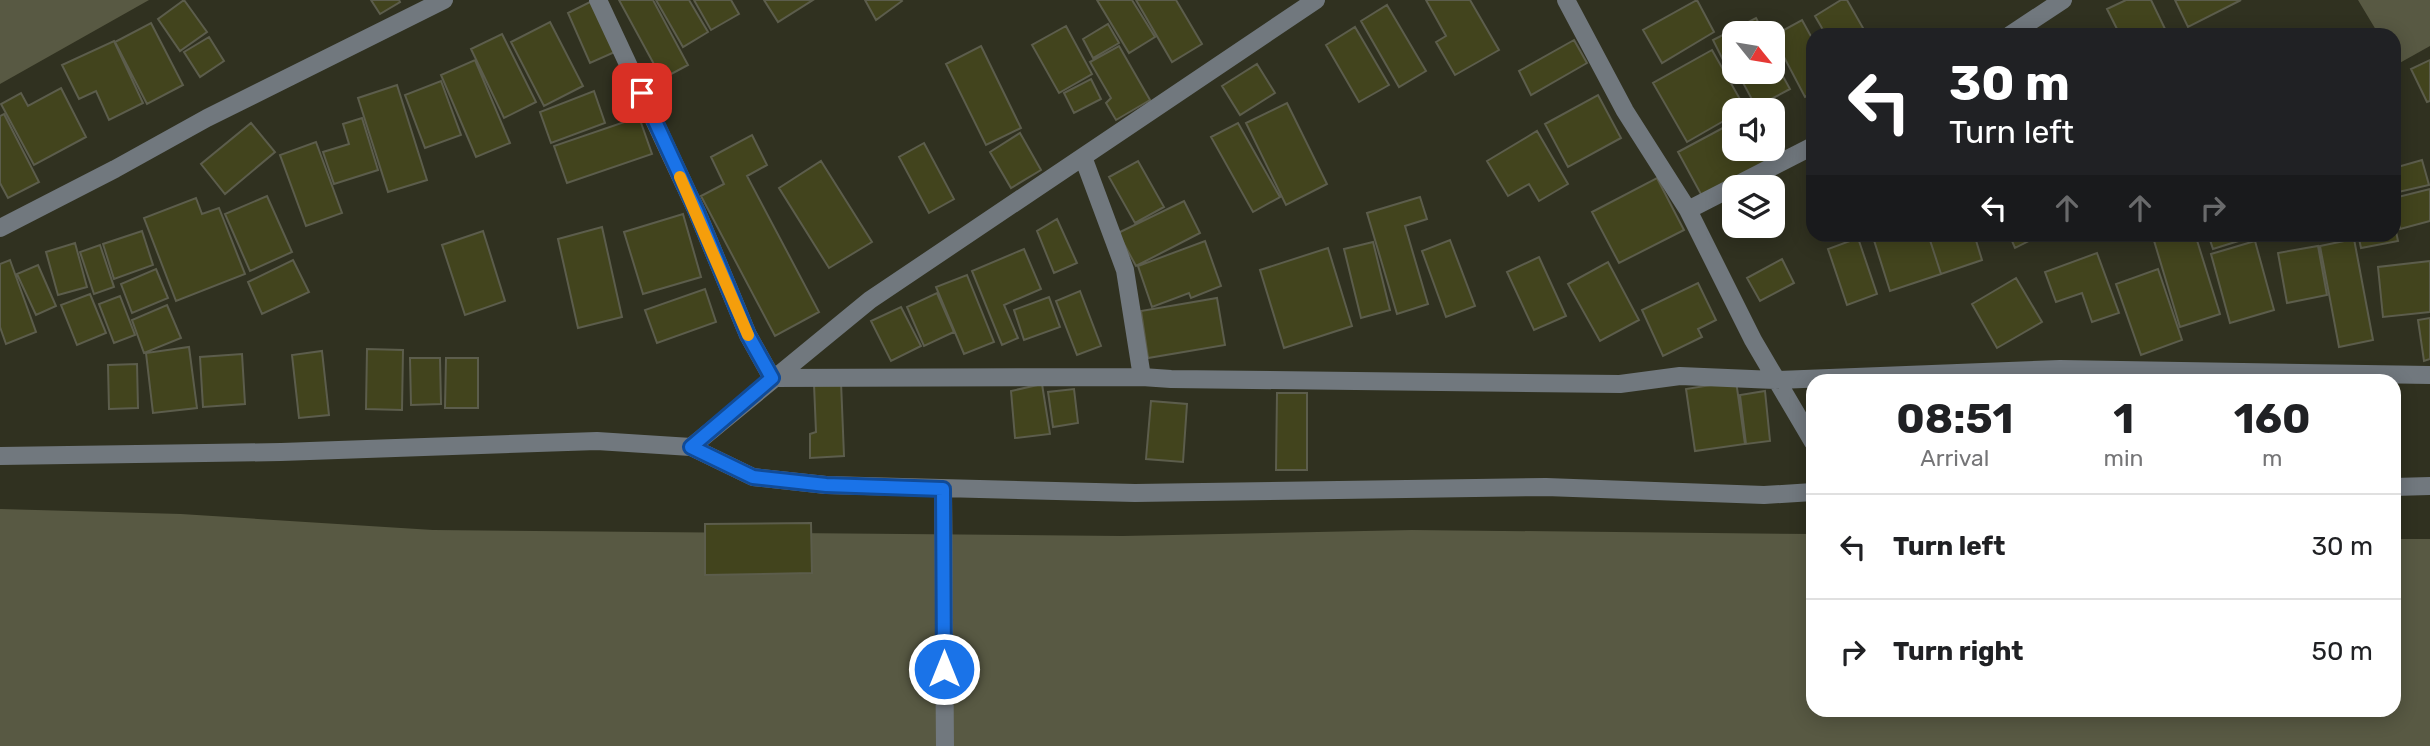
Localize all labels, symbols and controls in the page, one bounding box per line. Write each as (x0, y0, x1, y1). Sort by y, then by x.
north arrow (1722, 21, 1785, 84)
map controls (1722, 21, 1785, 238)
text: 30 m (1949, 54, 2070, 112)
icon: left (1834, 56, 1925, 147)
pin (612, 63, 672, 123)
icon: arrive (623, 74, 661, 112)
button: sound (1722, 98, 1785, 161)
text: Turn left (1949, 113, 2074, 151)
button: layers (1722, 175, 1785, 238)
icon: left (1975, 189, 2013, 227)
icon: ahead (2048, 189, 2086, 227)
icon: ahead (2121, 189, 2159, 227)
icon: right (2194, 189, 2232, 227)
text: 08:51 (1896, 394, 2013, 444)
text: 1 (2113, 394, 2134, 444)
text: 160 (2234, 394, 2311, 444)
text: Arrival (1920, 444, 1989, 472)
text: min (2104, 444, 2144, 472)
text: m (2262, 444, 2282, 472)
icon: left (1834, 528, 1872, 566)
text: Turn left (1893, 531, 2005, 562)
text: 30 m (2311, 531, 2373, 562)
position arrow (907, 632, 981, 706)
icon: right (1834, 633, 1872, 671)
text: Turn right (1893, 636, 2023, 667)
text: 50 m (2312, 636, 2373, 667)

